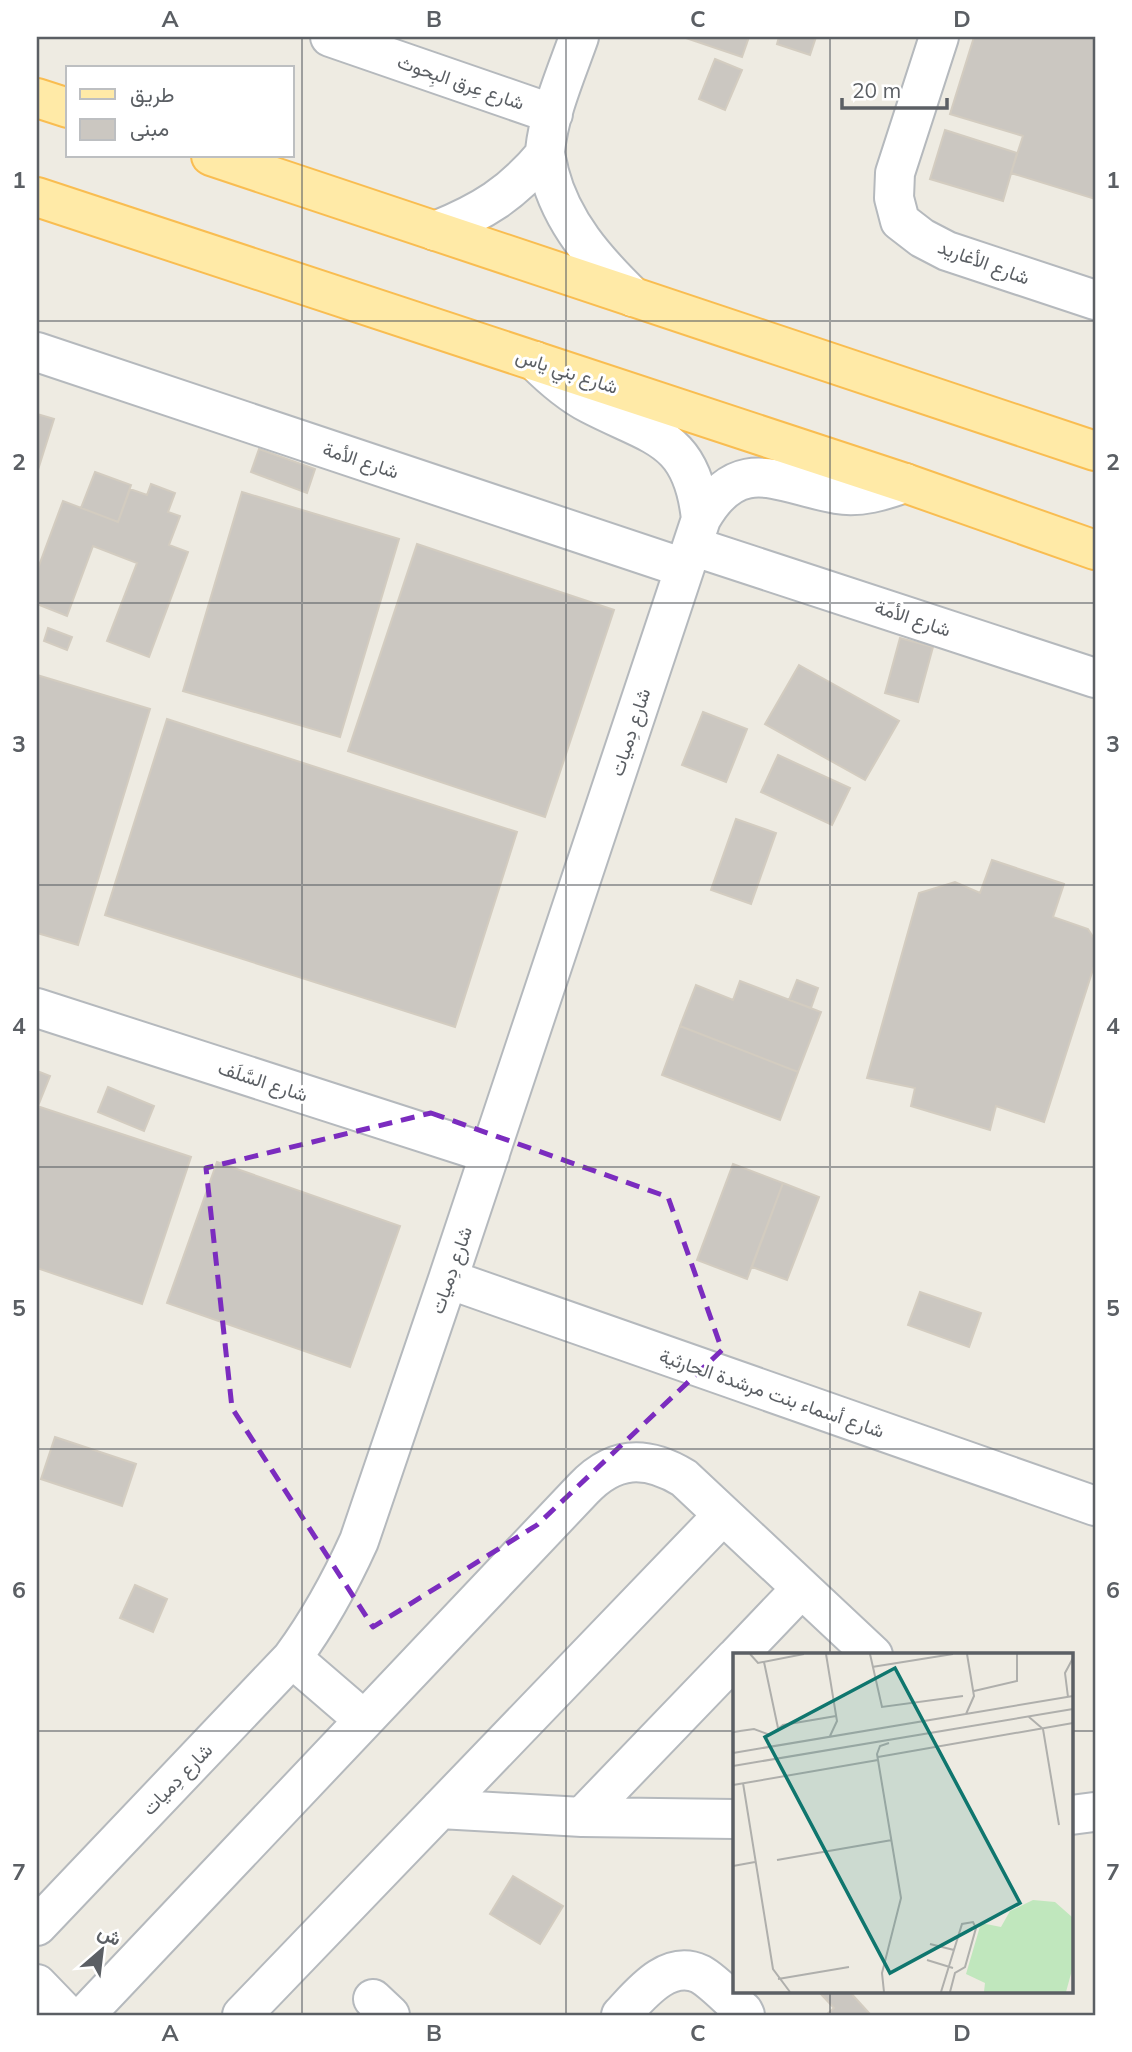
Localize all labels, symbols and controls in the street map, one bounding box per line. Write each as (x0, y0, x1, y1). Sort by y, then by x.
text: A (161, 4, 179, 33)
text: B (426, 4, 442, 33)
text: C (690, 4, 706, 33)
text: D (953, 4, 971, 33)
street label: شارع عِرق البِحوث (393, 49, 528, 118)
legend (66, 66, 294, 158)
scale bar (842, 66, 946, 110)
text: 20 m (852, 77, 901, 103)
text: طريق (130, 81, 175, 108)
text: مبنى (130, 115, 169, 141)
text: 1 (12, 165, 26, 194)
text: 1 (1106, 165, 1120, 194)
street label: شارع الأغاريد (935, 234, 1033, 291)
street label: شارع بني ياس (512, 343, 621, 403)
street label: شارع الأمة (320, 436, 402, 484)
text: 2 (12, 447, 26, 476)
text: 2 (1106, 447, 1120, 476)
street label: شارع الأمة (872, 594, 954, 642)
street label: شارع دِميات (605, 685, 656, 779)
text: 3 (12, 729, 26, 758)
text: 3 (1106, 729, 1120, 758)
text: 4 (12, 1011, 26, 1040)
text: 4 (1106, 1011, 1120, 1040)
street label: شارع السَّلَف (215, 1055, 311, 1108)
street label: شارع دِميات (425, 1223, 478, 1317)
text: 5 (12, 1293, 26, 1322)
text: 5 (1106, 1293, 1120, 1322)
street label: شارع أسماء بنت مرشدة الحارثية (656, 1343, 888, 1444)
text: 6 (12, 1575, 26, 1604)
text: 6 (1106, 1575, 1120, 1604)
inset map (733, 1653, 1072, 1993)
street label: شارع دِميات (137, 1738, 218, 1821)
text: 7 (12, 1857, 26, 1886)
text: 7 (1106, 1857, 1120, 1886)
north arrow (66, 1916, 136, 1986)
text: ش (94, 1919, 126, 1951)
text: A (161, 2018, 179, 2047)
text: B (426, 2018, 442, 2047)
text: C (690, 2018, 706, 2047)
text: D (953, 2018, 971, 2047)

